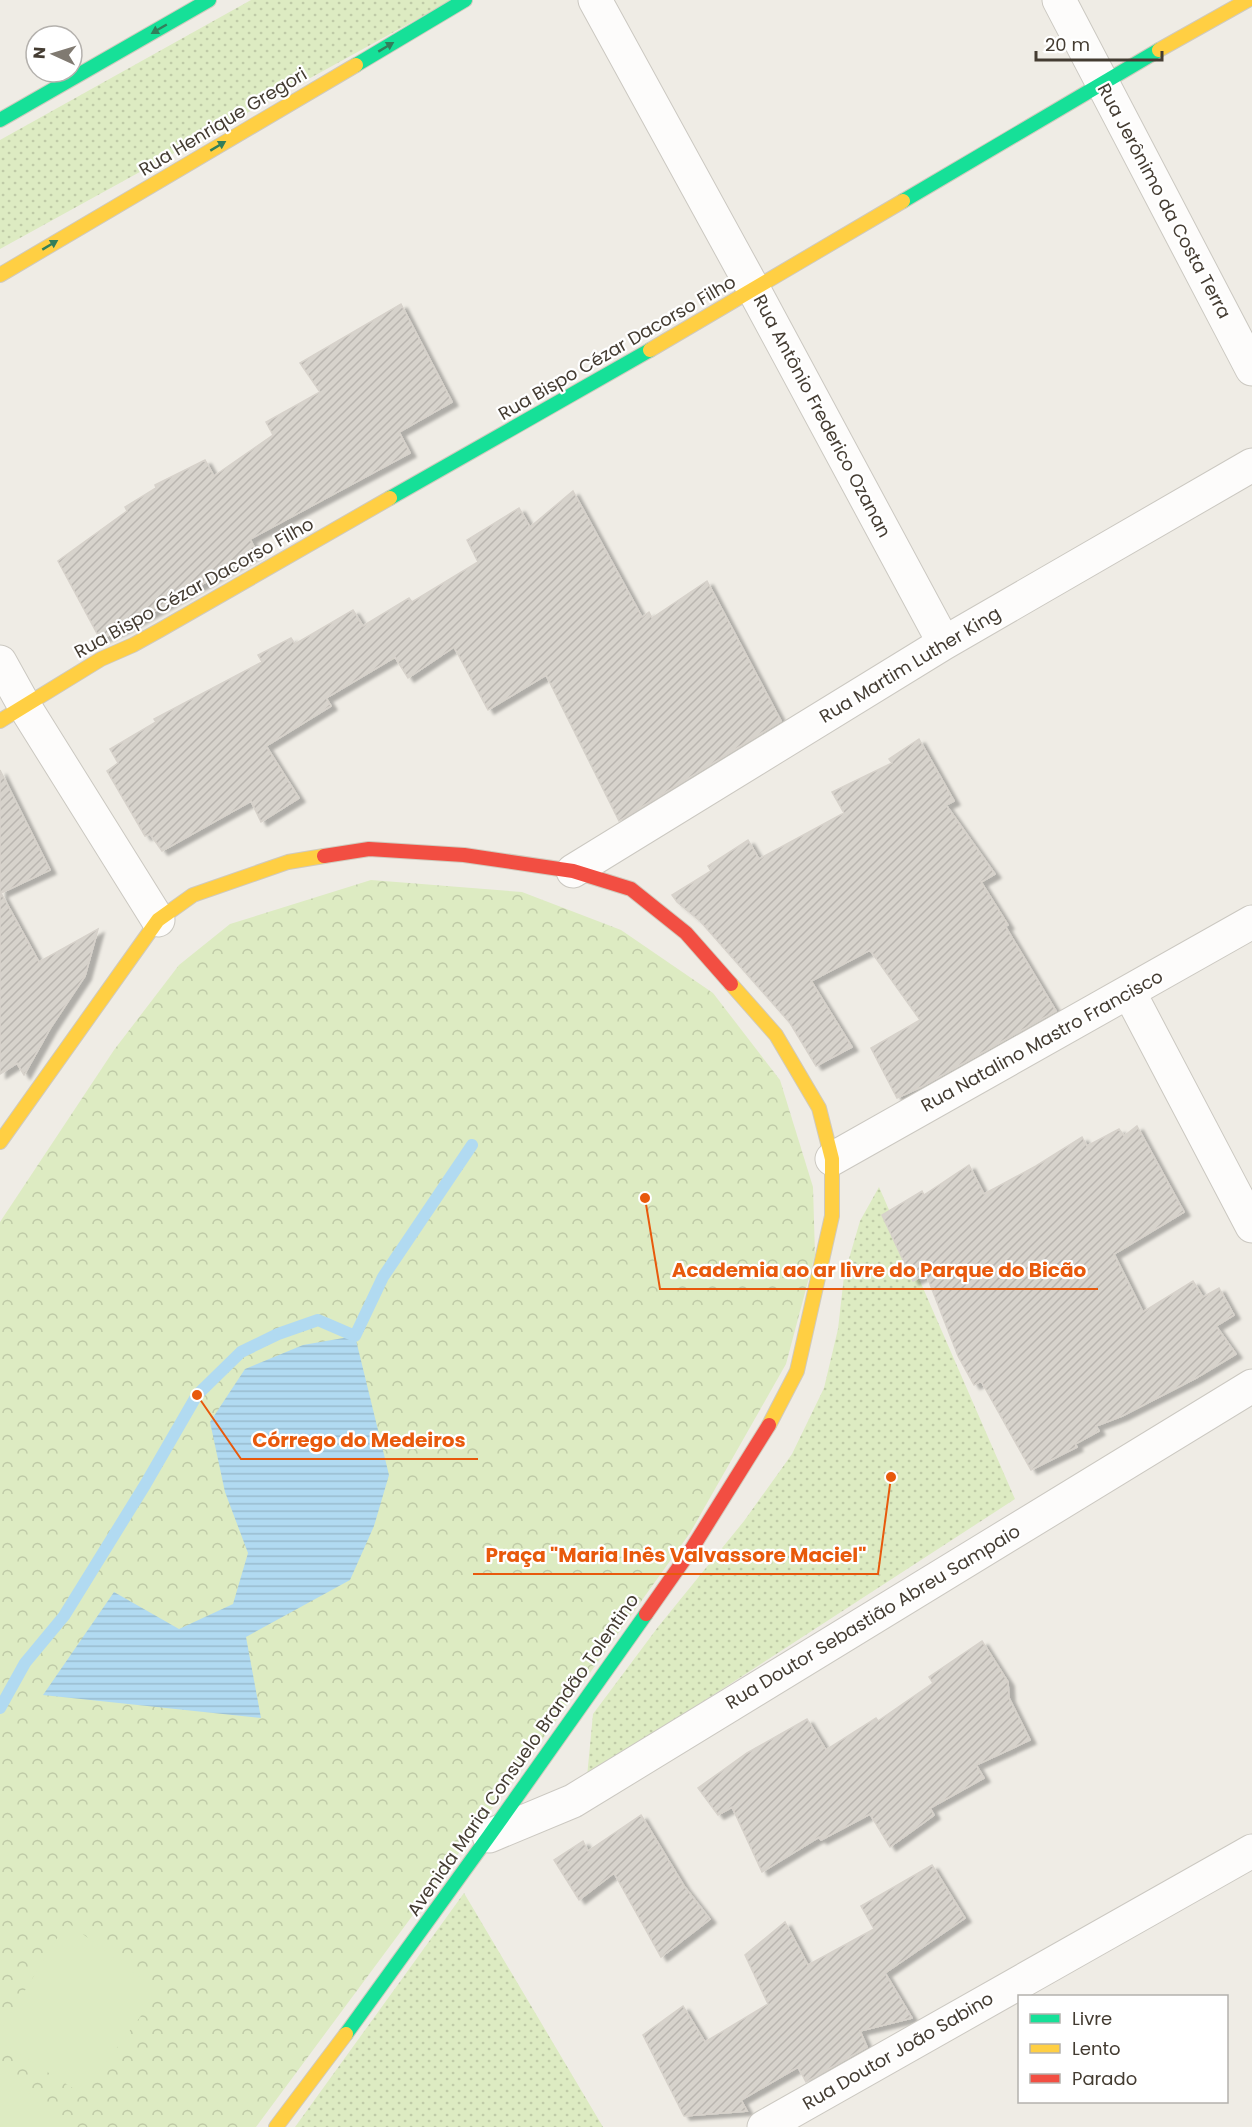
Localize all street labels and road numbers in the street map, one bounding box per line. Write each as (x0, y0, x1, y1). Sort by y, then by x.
street label: Rua Henrique Gregori (134, 61, 312, 182)
street label: Rua Jerônimo da Costa Terra (1092, 79, 1237, 323)
street label: Rua Bispo Cézar Dacorso Filho (493, 269, 740, 426)
street label: Rua Antônio Frederico Ozanan (748, 290, 897, 542)
street label: Rua Bispo Cézar Dacorso Filho (69, 511, 318, 664)
street label: Rua Martim Luther King (815, 601, 1005, 729)
street label: Rua Natalino Mastro Francisco (916, 963, 1167, 1118)
street label: Rua Doutor Sebastião Abreu Sampaio (721, 1518, 1025, 1715)
street label: Avenida Maria Consuelo Brandão Tolentino (401, 1588, 644, 1921)
street label: Rua Doutor João Sabino (798, 1986, 998, 2116)

